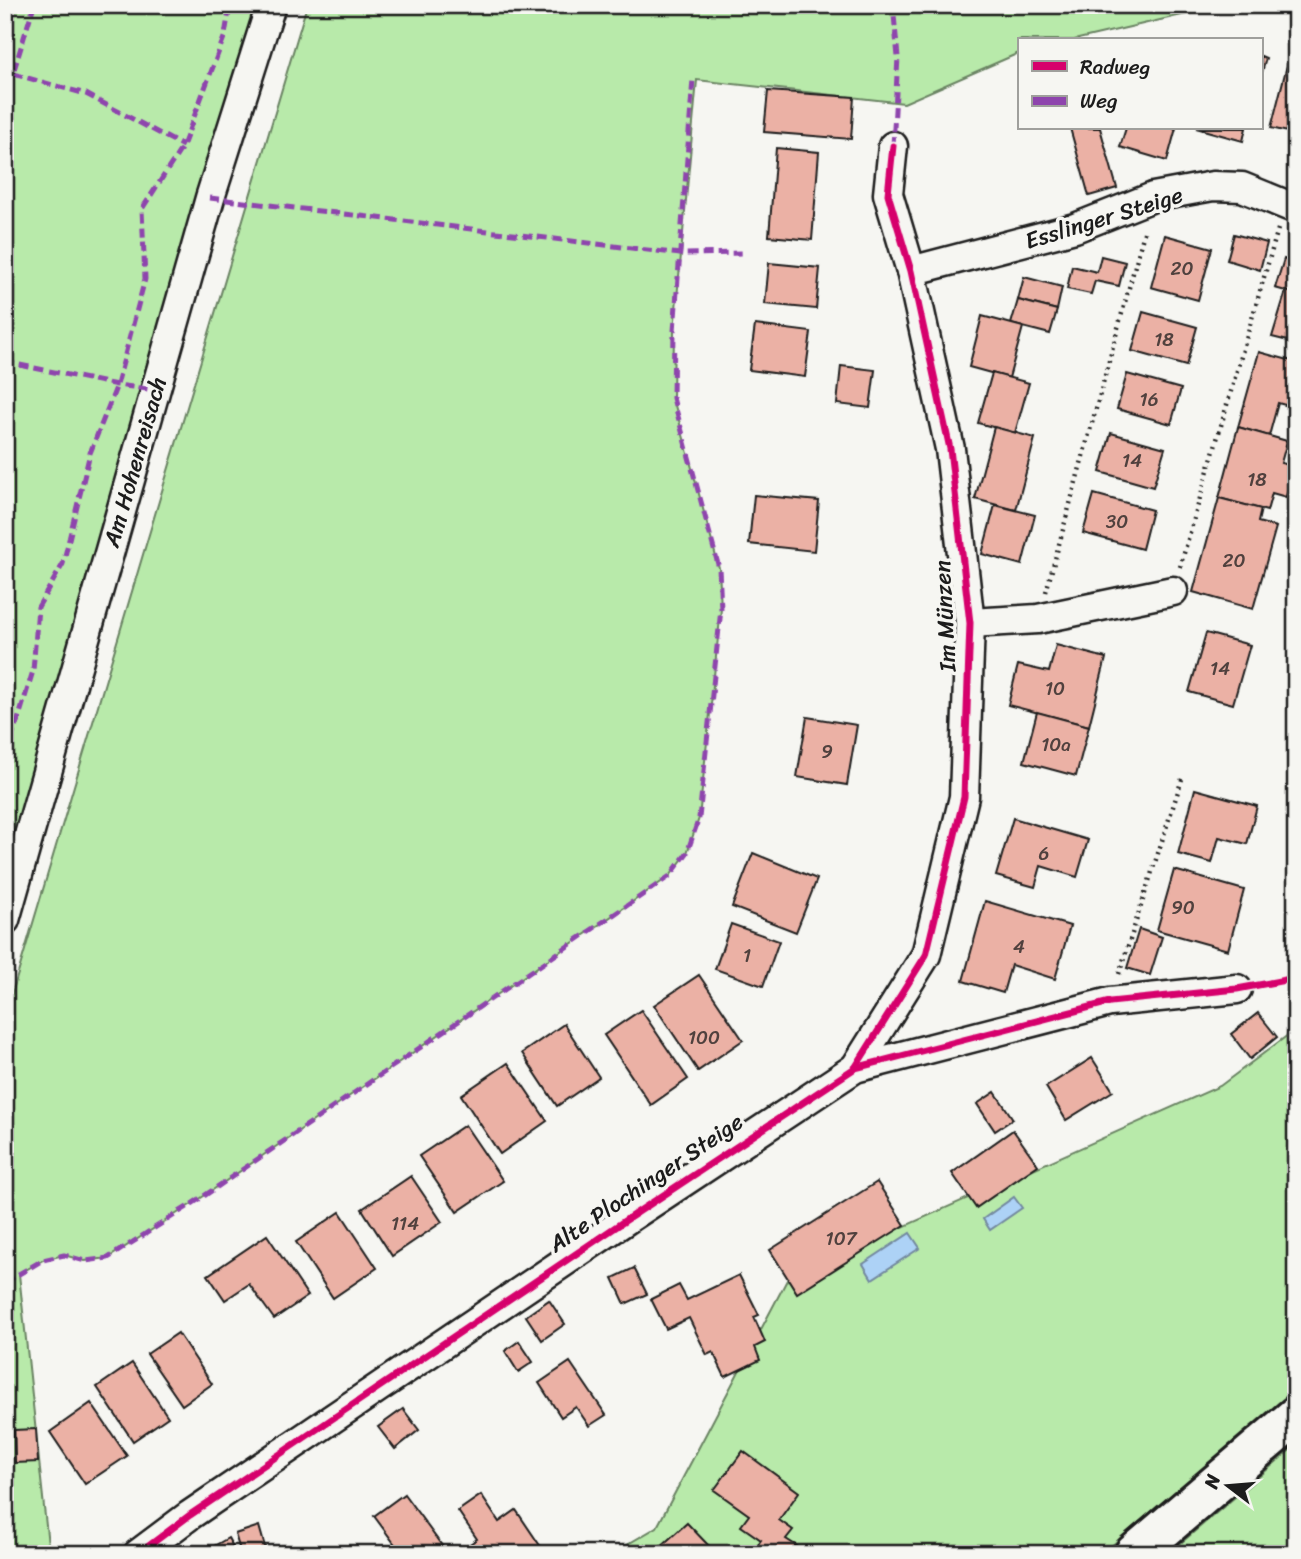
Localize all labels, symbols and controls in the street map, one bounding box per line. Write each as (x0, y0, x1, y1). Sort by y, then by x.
legend (1018, 38, 1262, 130)
text: Radweg (1080, 48, 1150, 86)
text: Weg (1080, 82, 1118, 120)
street label: Esslinger Steige (1020, 174, 1188, 261)
house number: 20 (1171, 252, 1193, 285)
house number: 18 (1154, 323, 1174, 356)
street label: Am Hohenreisach (91, 372, 179, 553)
house number: 16 (1140, 383, 1158, 416)
house number: 14 (1122, 444, 1142, 477)
house number: 18 (1247, 463, 1267, 496)
house number: 30 (1106, 505, 1128, 538)
house number: 20 (1223, 544, 1245, 577)
street label: Im Münzen (922, 559, 968, 674)
house number: 14 (1210, 652, 1230, 685)
house number: 10 (1045, 672, 1065, 705)
house number: 10a (1041, 728, 1071, 761)
house number: 9 (821, 735, 833, 768)
house number: 6 (1039, 837, 1049, 870)
house number: 90 (1171, 891, 1195, 924)
house number: 4 (1013, 930, 1025, 963)
house number: 1 (743, 939, 751, 972)
house number: 100 (688, 1021, 720, 1054)
street label: Alte Plochinger Steige (539, 1102, 752, 1264)
house number: 114 (391, 1207, 419, 1240)
house number: 107 (825, 1222, 858, 1255)
north arrow (1192, 1450, 1262, 1520)
text: N (1194, 1470, 1230, 1493)

